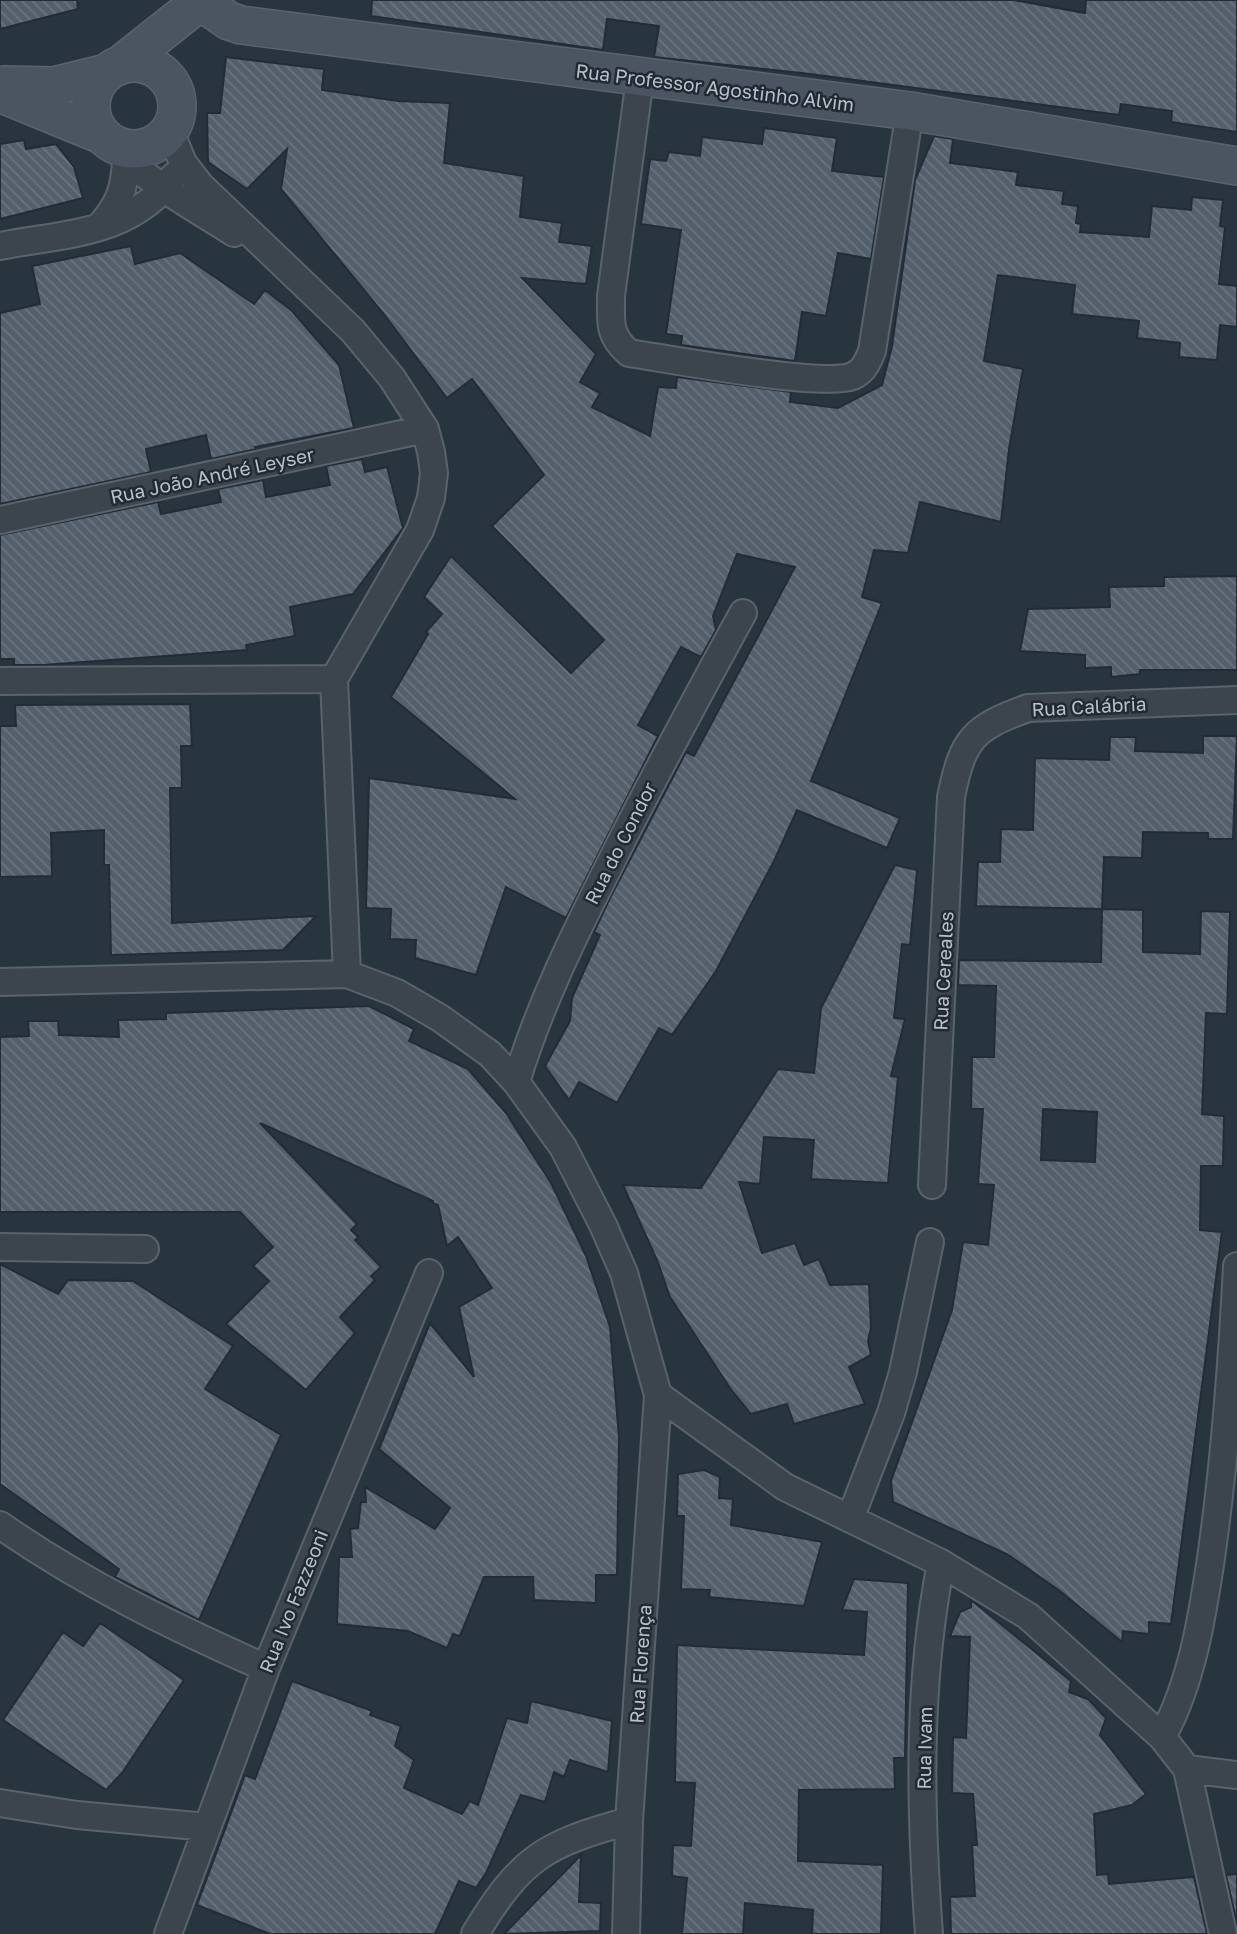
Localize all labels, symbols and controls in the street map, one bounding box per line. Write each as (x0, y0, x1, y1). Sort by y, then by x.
street label: Rua Professor Agostinho Alvim (574, 59, 856, 115)
street label: Rua João André Leyser (108, 442, 317, 508)
street label: Rua Calábria (1031, 692, 1147, 720)
street label: Rua do Condor (579, 778, 661, 908)
street label: Rua Cereales (928, 911, 958, 1031)
street label: Rua Ivo Fazzeoni (254, 1526, 332, 1676)
street label: Rua Florença (624, 1604, 656, 1724)
street label: Rua Ivam (912, 1706, 936, 1790)

